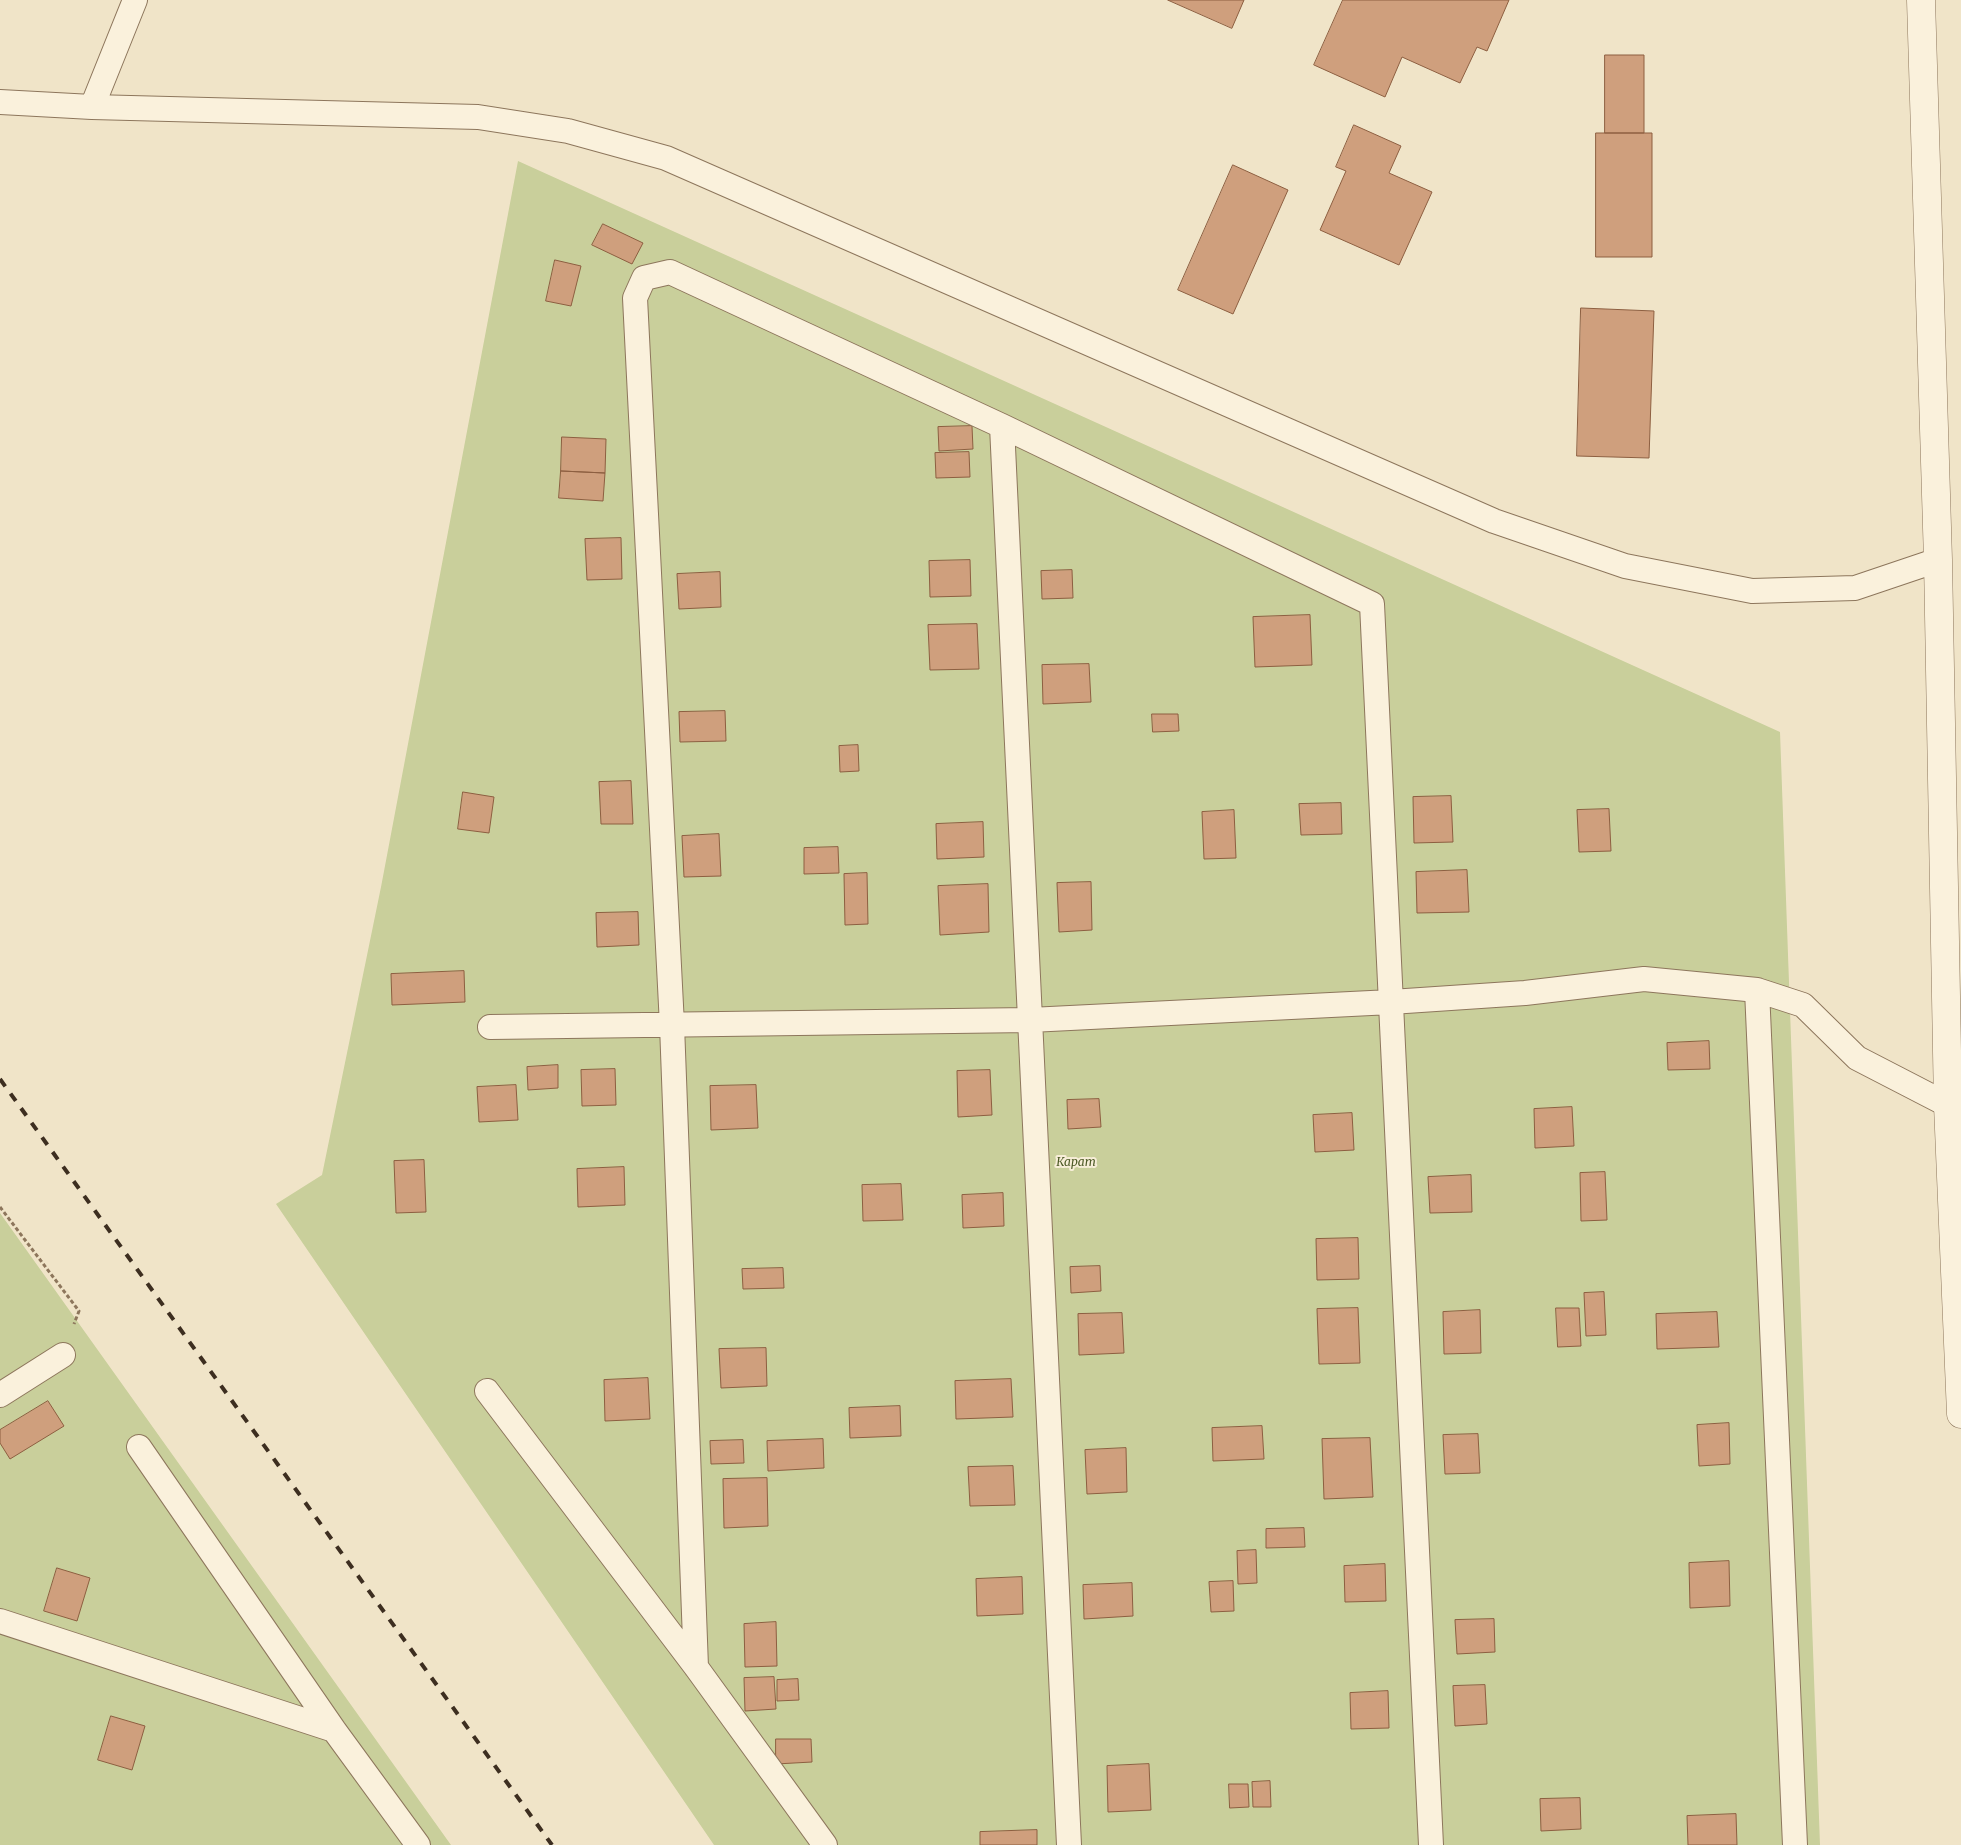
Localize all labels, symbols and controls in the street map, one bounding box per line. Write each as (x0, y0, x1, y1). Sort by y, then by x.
park label: Карат (1056, 1156, 1096, 1170)

